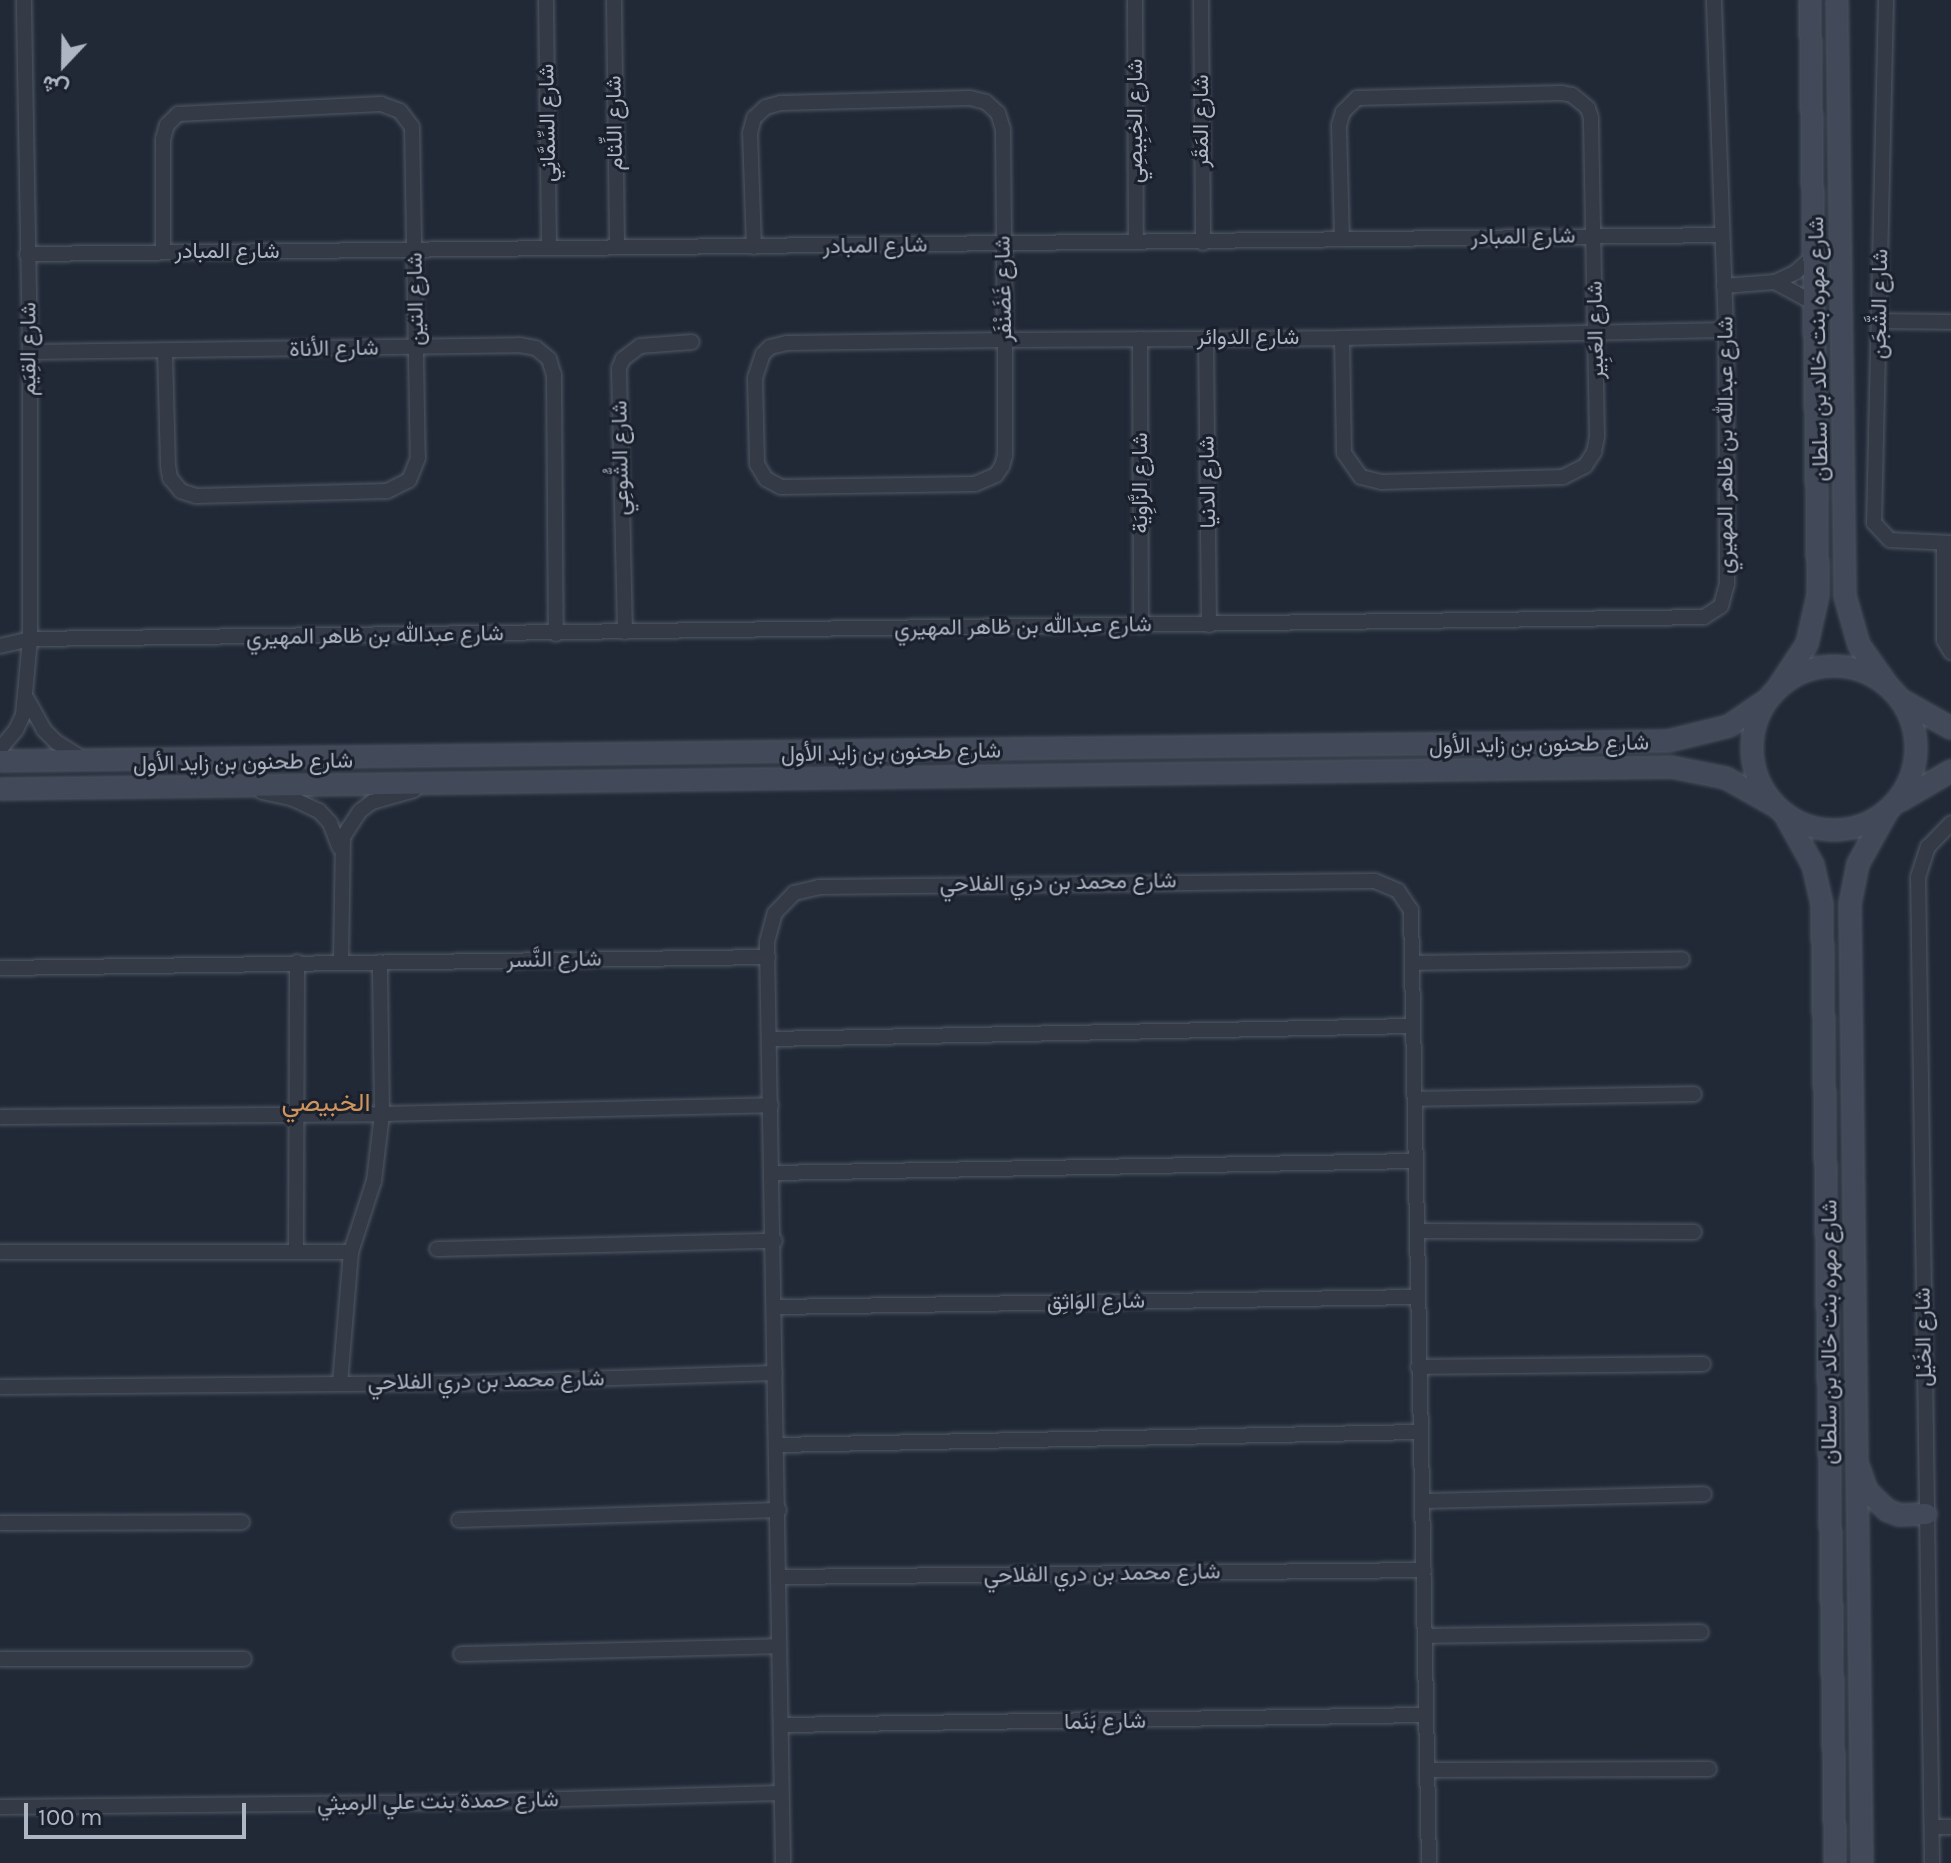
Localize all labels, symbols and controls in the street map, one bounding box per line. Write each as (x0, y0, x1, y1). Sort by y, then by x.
north arrow (24, 24, 104, 104)
street label: شارع الخِبِيصِي (1123, 59, 1149, 183)
street label: شارع السِّمَّانِي (534, 64, 562, 182)
text: ش (38, 69, 72, 103)
street label: شارع اللِّثام (601, 75, 629, 171)
street label: شارع المَقَر (1189, 75, 1215, 167)
street label: شارع مهره بنت خالد بن سلطان (1803, 216, 1835, 482)
street label: شارع المبادر (1470, 223, 1576, 251)
street label: شارع المبادر (822, 232, 928, 260)
street label: شارع غَضَنْفَر (990, 235, 1018, 343)
street label: شارع المبادر (175, 239, 279, 265)
street label: شارع الشَّجَن (1866, 249, 1894, 359)
street label: شارع التين (402, 252, 430, 346)
street label: شارع العَبِير (1582, 281, 1610, 379)
street label: شارع القِيَم (16, 302, 42, 396)
street label: شارع عبدالله بن ظاهر المهيري (1713, 316, 1739, 574)
street label: شارع الدوائر (1197, 325, 1299, 351)
street label: شارع الأناة (289, 335, 379, 363)
street label: شارع الشُّوعِي (607, 400, 635, 516)
street label: شارع الزَّاوِيَة (1128, 432, 1154, 534)
street label: شارع الدنيا (1194, 435, 1222, 529)
street label: شارع عبدالله بن ظاهر المهيري (894, 612, 1152, 642)
street label: شارع عبدالله بن ظاهر المهيري (246, 621, 504, 651)
street label: شارع طحنون بن زايد الأول (1429, 730, 1649, 760)
street label: شارع طحنون بن زايد الأول (781, 738, 1001, 768)
street label: شارع طحنون بن زايد الأول (133, 748, 353, 778)
street label: شارع محمد بن دري الفلاحي (939, 868, 1177, 898)
street label: شارع النَّسر (506, 946, 602, 974)
district label: الخبيصي (282, 1087, 370, 1119)
street label: شارع مهره بنت خالد بن سلطان (1817, 1199, 1843, 1465)
street label: شارع الخَيْل (1910, 1287, 1938, 1387)
street label: شارع الوَاثِق (1047, 1288, 1145, 1316)
street label: شارع محمد بن دري الفلاحي (367, 1366, 605, 1396)
street label: شارع محمد بن دري الفلاحي (983, 1559, 1221, 1589)
street label: شارع بَنَما (1064, 1708, 1146, 1736)
scale bar (28, 1787, 250, 1837)
street label: شارع حمدة بنت علي الرميثي (317, 1787, 559, 1817)
text: 100 m (38, 1803, 103, 1831)

